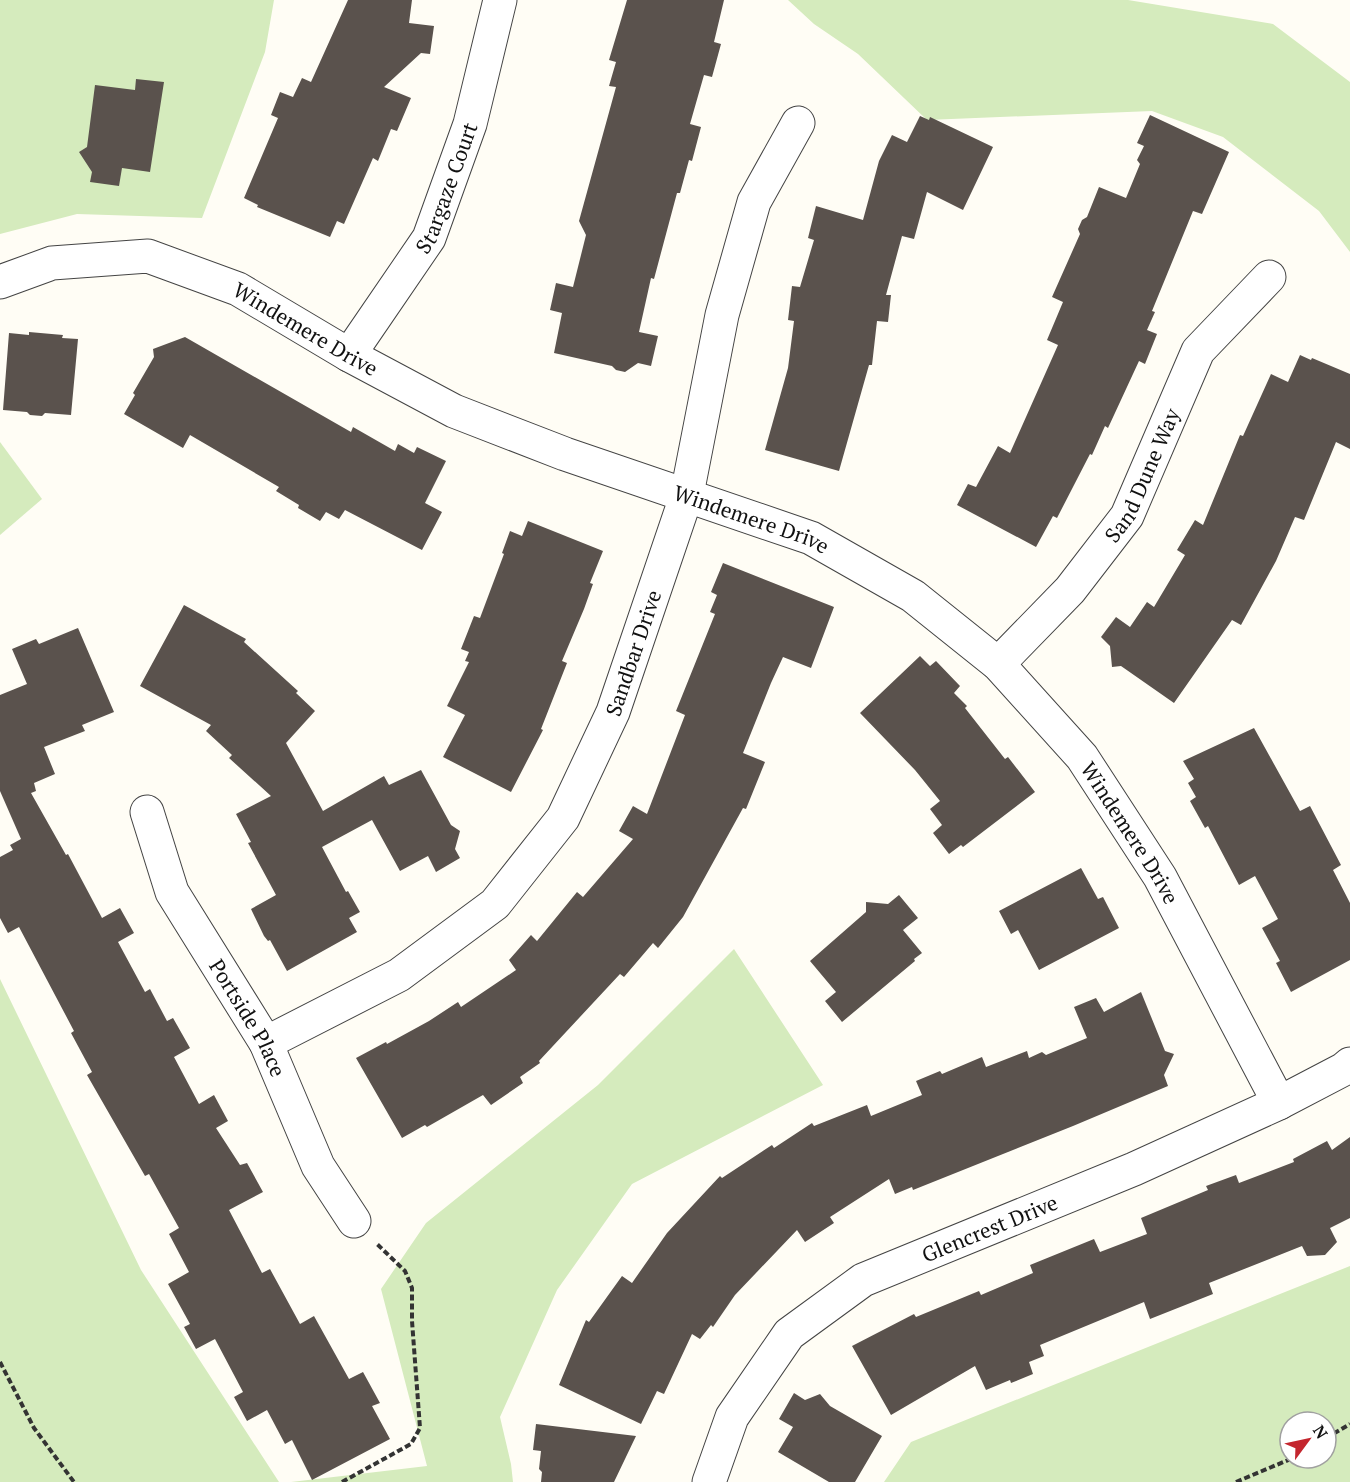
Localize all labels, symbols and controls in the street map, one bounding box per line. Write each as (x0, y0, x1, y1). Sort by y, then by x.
street label: Stargaze Court (409, 118, 484, 259)
street label: Windemere Drive (228, 275, 383, 382)
street label: Sand Dune Way (1098, 403, 1186, 548)
street label: Windemere Drive (670, 478, 834, 560)
street label: Sandbar Drive (599, 586, 667, 720)
street label: Windemere Drive (1075, 756, 1186, 909)
street label: Portside Place (203, 954, 293, 1081)
street label: Glencrest Drive (917, 1188, 1062, 1268)
north arrow (1278, 1410, 1338, 1470)
text: N (1308, 1421, 1333, 1443)

